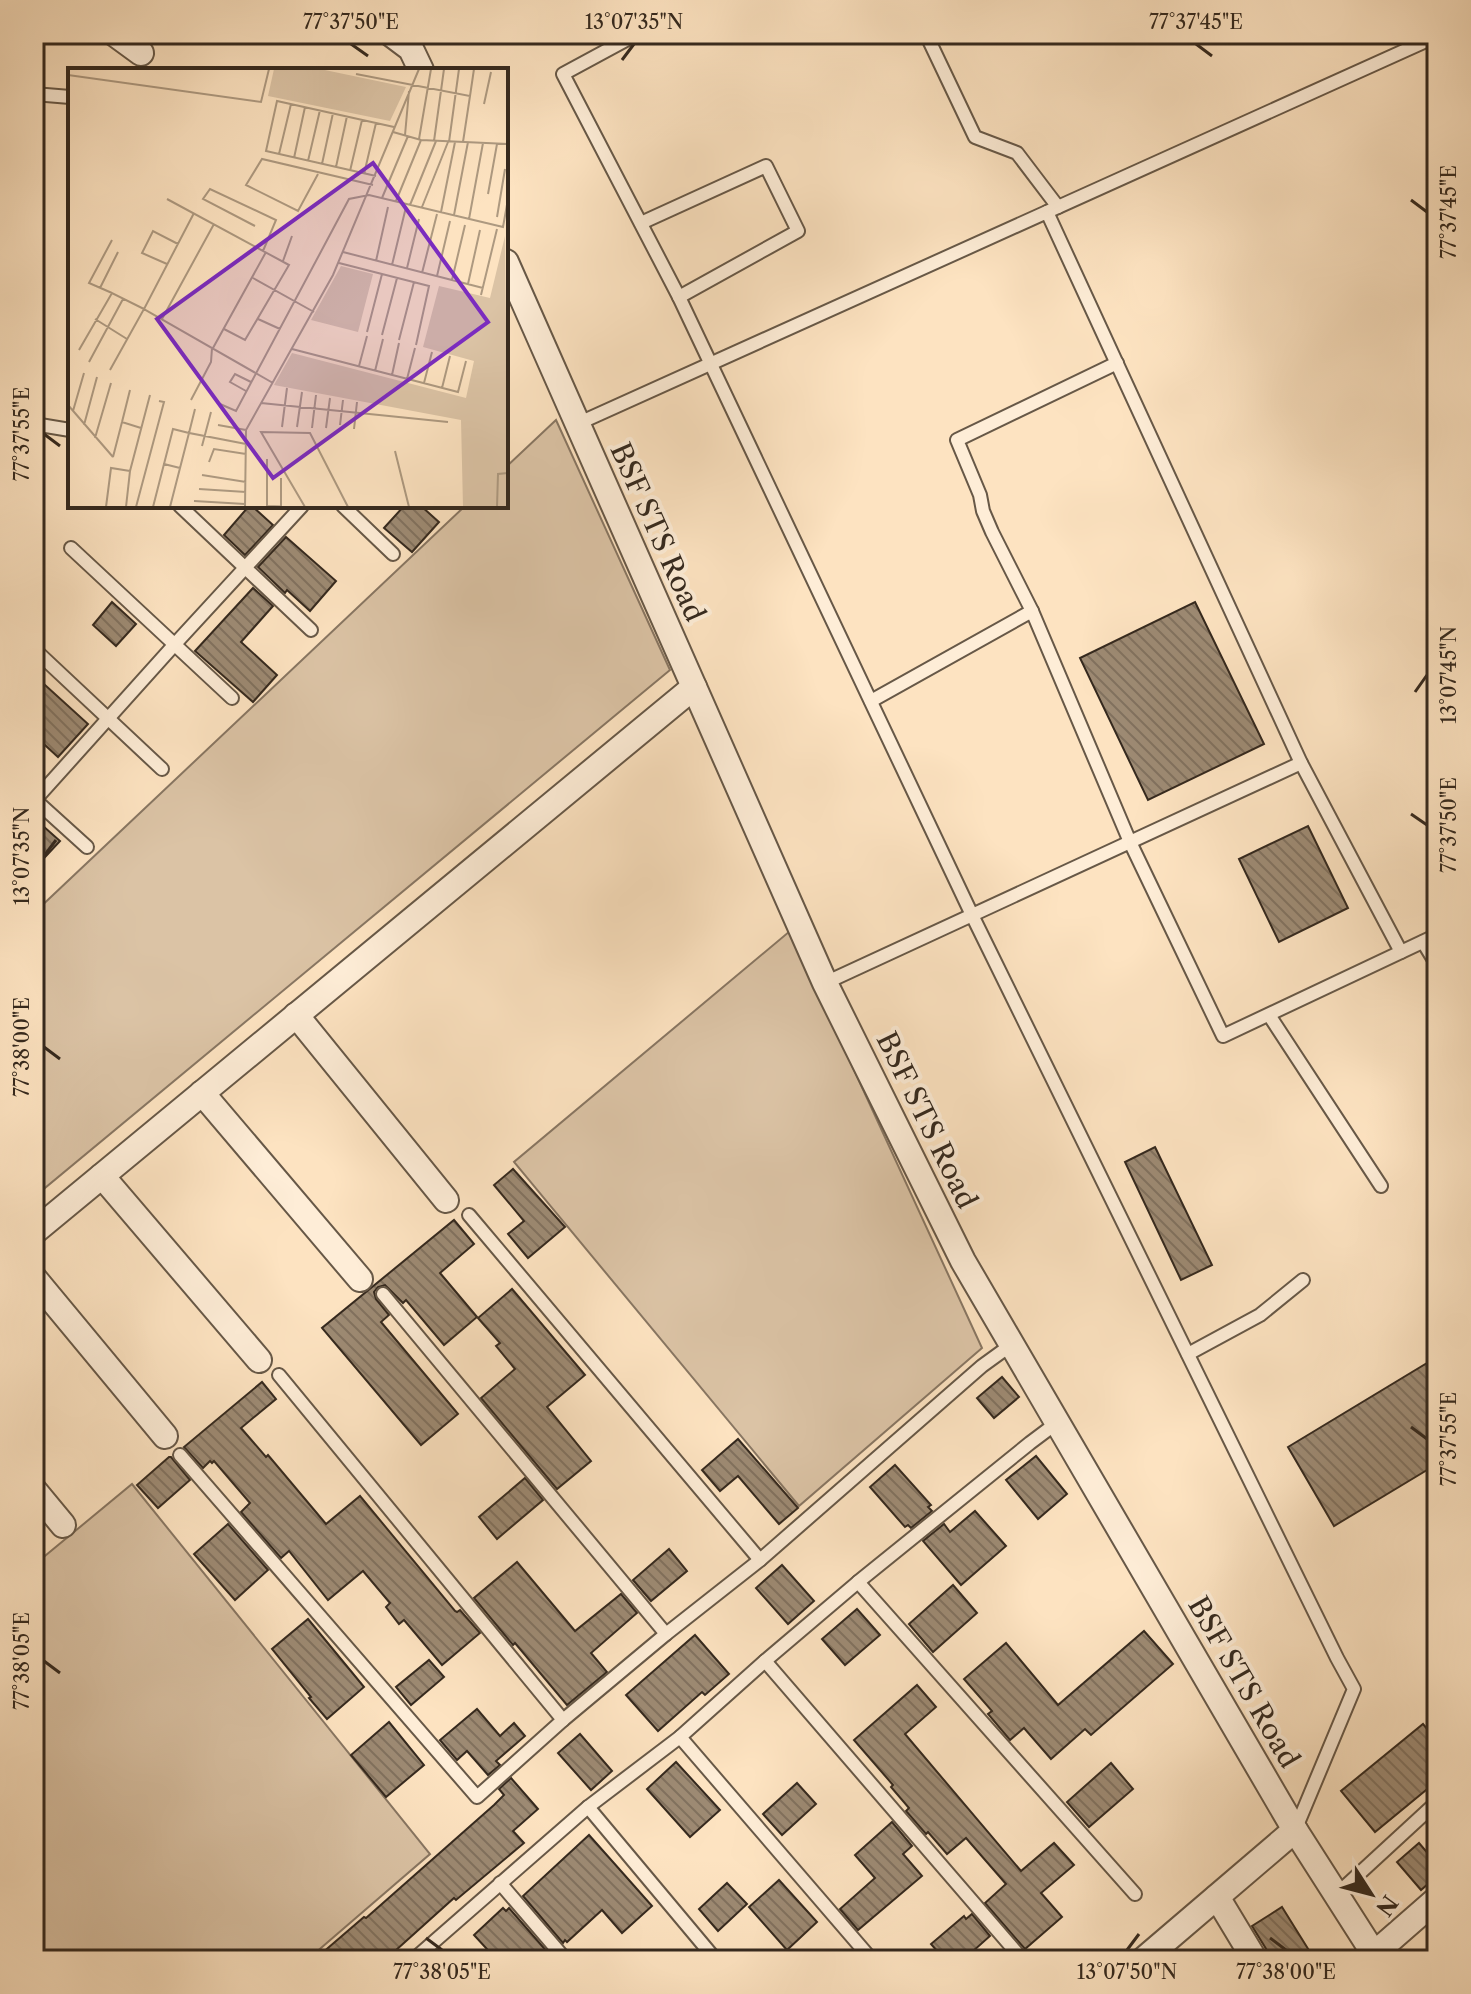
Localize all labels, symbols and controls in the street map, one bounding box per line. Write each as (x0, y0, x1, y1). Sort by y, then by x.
text: 77°37'50"E (303, 10, 399, 34)
text: 13°07'35"N (585, 10, 683, 34)
text: 77°37'45"E (1149, 10, 1243, 34)
inset map (68, 68, 508, 508)
text: 77°37'45"E (1437, 165, 1461, 259)
text: 77°37'55"E (10, 387, 34, 481)
street label: BSF STS Road (603, 437, 713, 627)
text: 13°07'45"N (1437, 626, 1461, 724)
text: 77°37'50"E (1437, 777, 1461, 873)
text: 13°07'35"N (10, 807, 34, 905)
text: 77°38'00"E (10, 997, 34, 1097)
street label: BSF STS Road (870, 1026, 984, 1214)
text: 77°37'55"E (1437, 1392, 1461, 1486)
street label: BSF STS Road (1181, 1590, 1307, 1774)
text: 77°38'05"E (10, 1612, 34, 1710)
north arrow (1331, 1854, 1411, 1934)
text: N (1370, 1890, 1403, 1921)
text: 77°38'05"E (393, 1960, 491, 1984)
text: 13°07'50"N (1077, 1960, 1177, 1984)
text: 77°38'00"E (1236, 1960, 1336, 1984)

